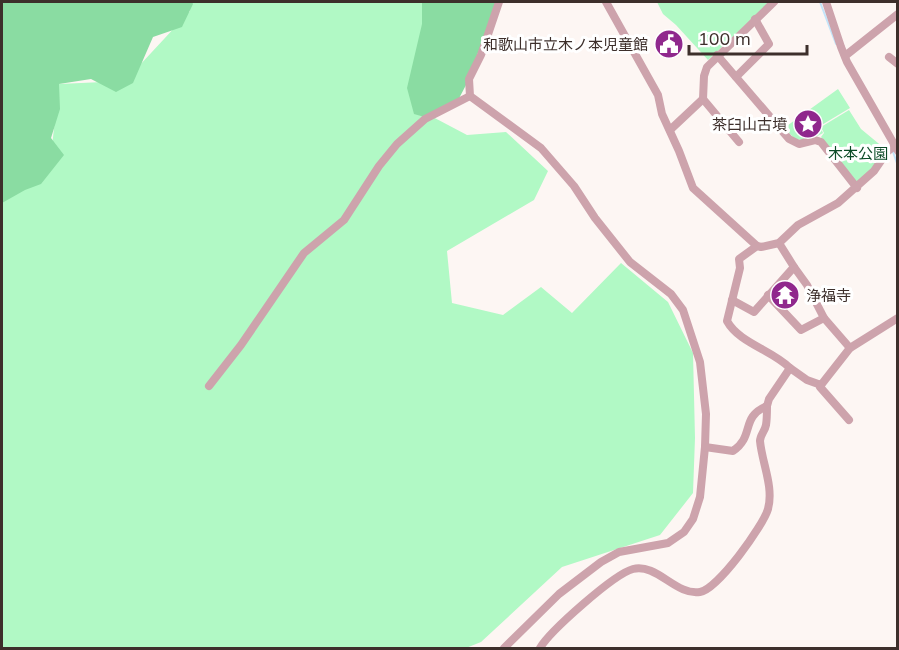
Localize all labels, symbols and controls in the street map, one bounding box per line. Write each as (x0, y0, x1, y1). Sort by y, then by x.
scale bar (689, 18, 808, 56)
text: 100 m (698, 27, 751, 50)
public building icon: 和歌山市立木ノ本児童館 (653, 28, 685, 60)
place label: 和歌山市立木ノ本児童館 (483, 35, 648, 54)
place icon: 茶臼山古墳 (792, 108, 824, 140)
place label: 茶臼山古墳 (712, 115, 787, 134)
park label: 木本公園 (828, 144, 888, 163)
temple icon: 浄福寺 (769, 279, 801, 311)
place label: 浄福寺 (806, 286, 851, 305)

